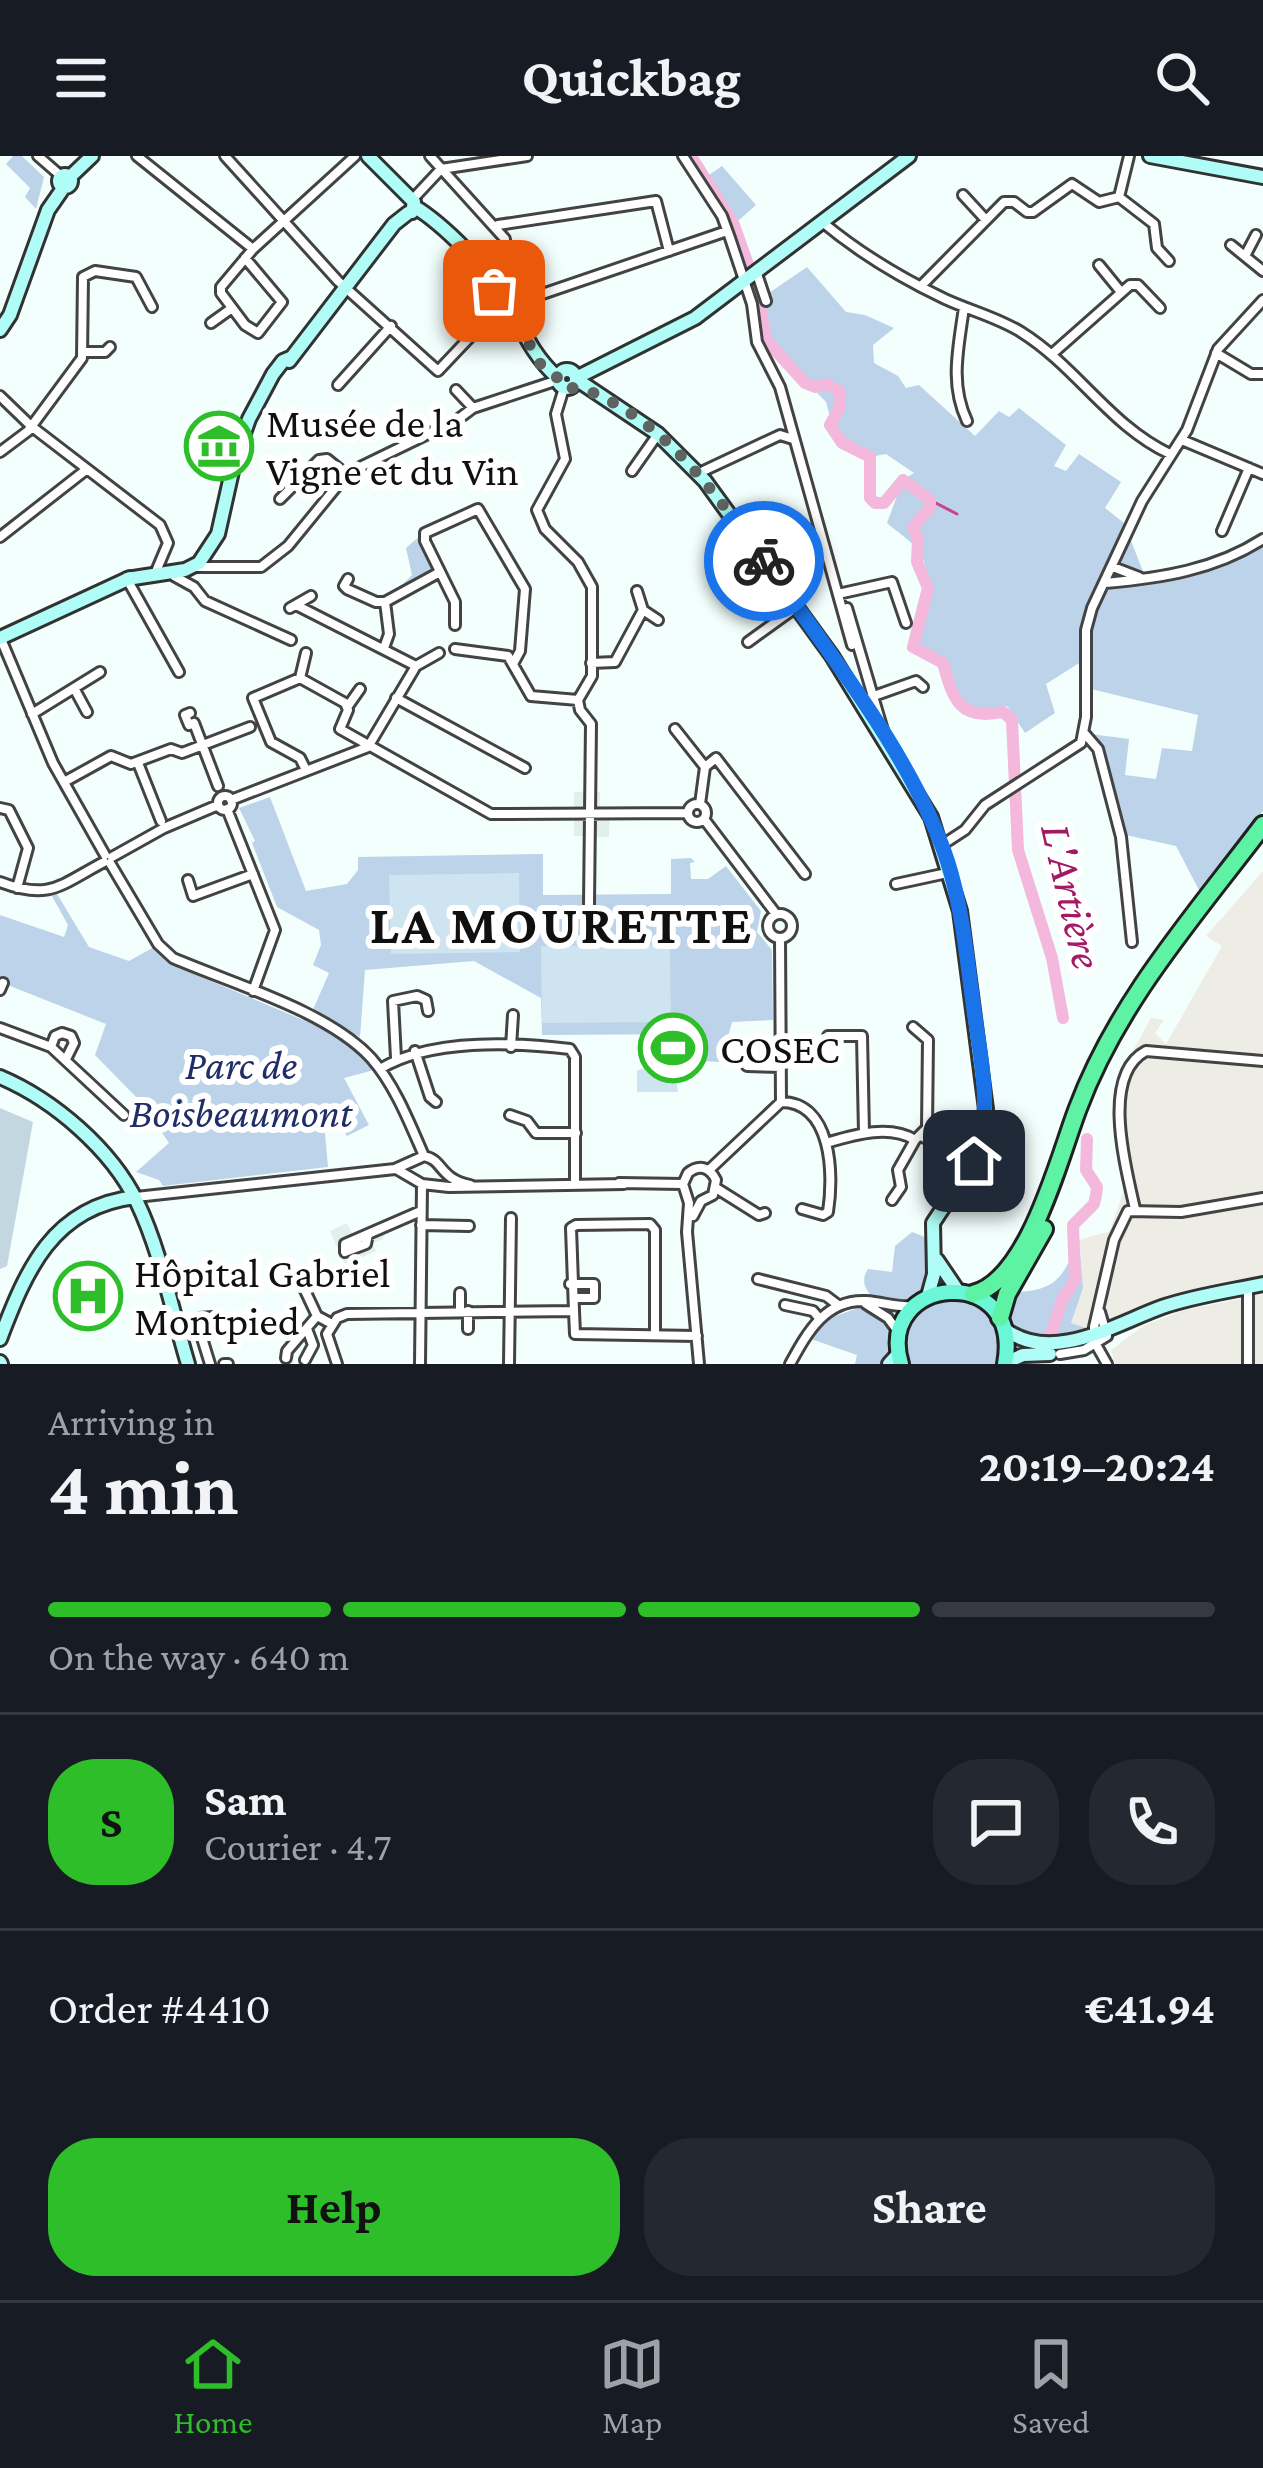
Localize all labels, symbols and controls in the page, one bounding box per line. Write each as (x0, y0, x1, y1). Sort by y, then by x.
icon: menu (48, 45, 114, 111)
icon: search (1149, 45, 1215, 111)
text: Quickbag (522, 48, 741, 108)
pin (443, 240, 545, 342)
icon: bag (461, 258, 527, 324)
place label: Musée de la Vigne et du Vin (266, 399, 519, 494)
museum icon: Musée de la Vigne et du Vin (184, 411, 254, 481)
courier (704, 501, 824, 621)
icon: bike (731, 528, 797, 594)
water label: L'Artière (1031, 818, 1113, 974)
district label: LA MOURETTE (370, 895, 754, 955)
sports icon: COSEC (638, 1013, 708, 1083)
place label: COSEC (720, 1025, 840, 1072)
park label: Parc de Boisbeaumont (130, 1041, 353, 1136)
pin (923, 1110, 1025, 1212)
icon: home (941, 1128, 1007, 1194)
place label: Hôpital Gabriel Montpied (134, 1249, 390, 1344)
hospital icon: Hôpital Gabriel Montpied (53, 1261, 123, 1331)
text: Arriving in (48, 1400, 215, 1443)
text: 20:19–20:24 (979, 1441, 1215, 1491)
text: 4 min (48, 1444, 239, 1531)
text: On the way · 640 m (48, 1635, 349, 1678)
button: chat (933, 1759, 1059, 1885)
button: phone (1089, 1759, 1215, 1885)
text: Sam (204, 1775, 287, 1825)
text: S (100, 1797, 122, 1847)
text: Courier · 4.7 (204, 1825, 392, 1868)
text: Order #4410 (48, 1983, 271, 2033)
text: €41.94 (1085, 1983, 1215, 2033)
button: Help (48, 2138, 620, 2276)
button: Share (644, 2138, 1215, 2276)
tab: Home (173, 2331, 252, 2440)
tab: Map (599, 2331, 665, 2440)
tab: Saved (1012, 2331, 1090, 2440)

